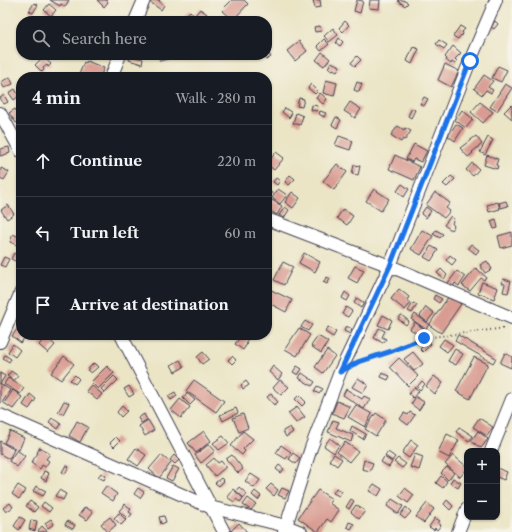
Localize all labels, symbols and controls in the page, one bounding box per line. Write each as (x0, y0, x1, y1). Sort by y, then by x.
search box (16, 16, 272, 60)
icon: search (30, 27, 52, 49)
text: Search here (62, 29, 147, 48)
route start (461, 52, 479, 70)
text: 4 min (32, 88, 81, 108)
text: Walk · 280 m (175, 90, 256, 106)
icon: ahead (32, 150, 54, 172)
text: Continue (70, 151, 142, 170)
text: 220 m (217, 153, 256, 169)
icon: left (32, 222, 54, 244)
text: Turn left (70, 223, 139, 242)
text: 60 m (225, 225, 256, 241)
icon: arrive (32, 294, 54, 316)
text: Arrive at destination (70, 295, 229, 314)
route end (415, 329, 433, 347)
map controls (464, 448, 500, 520)
button: + (464, 448, 500, 484)
button: − (464, 484, 500, 520)

